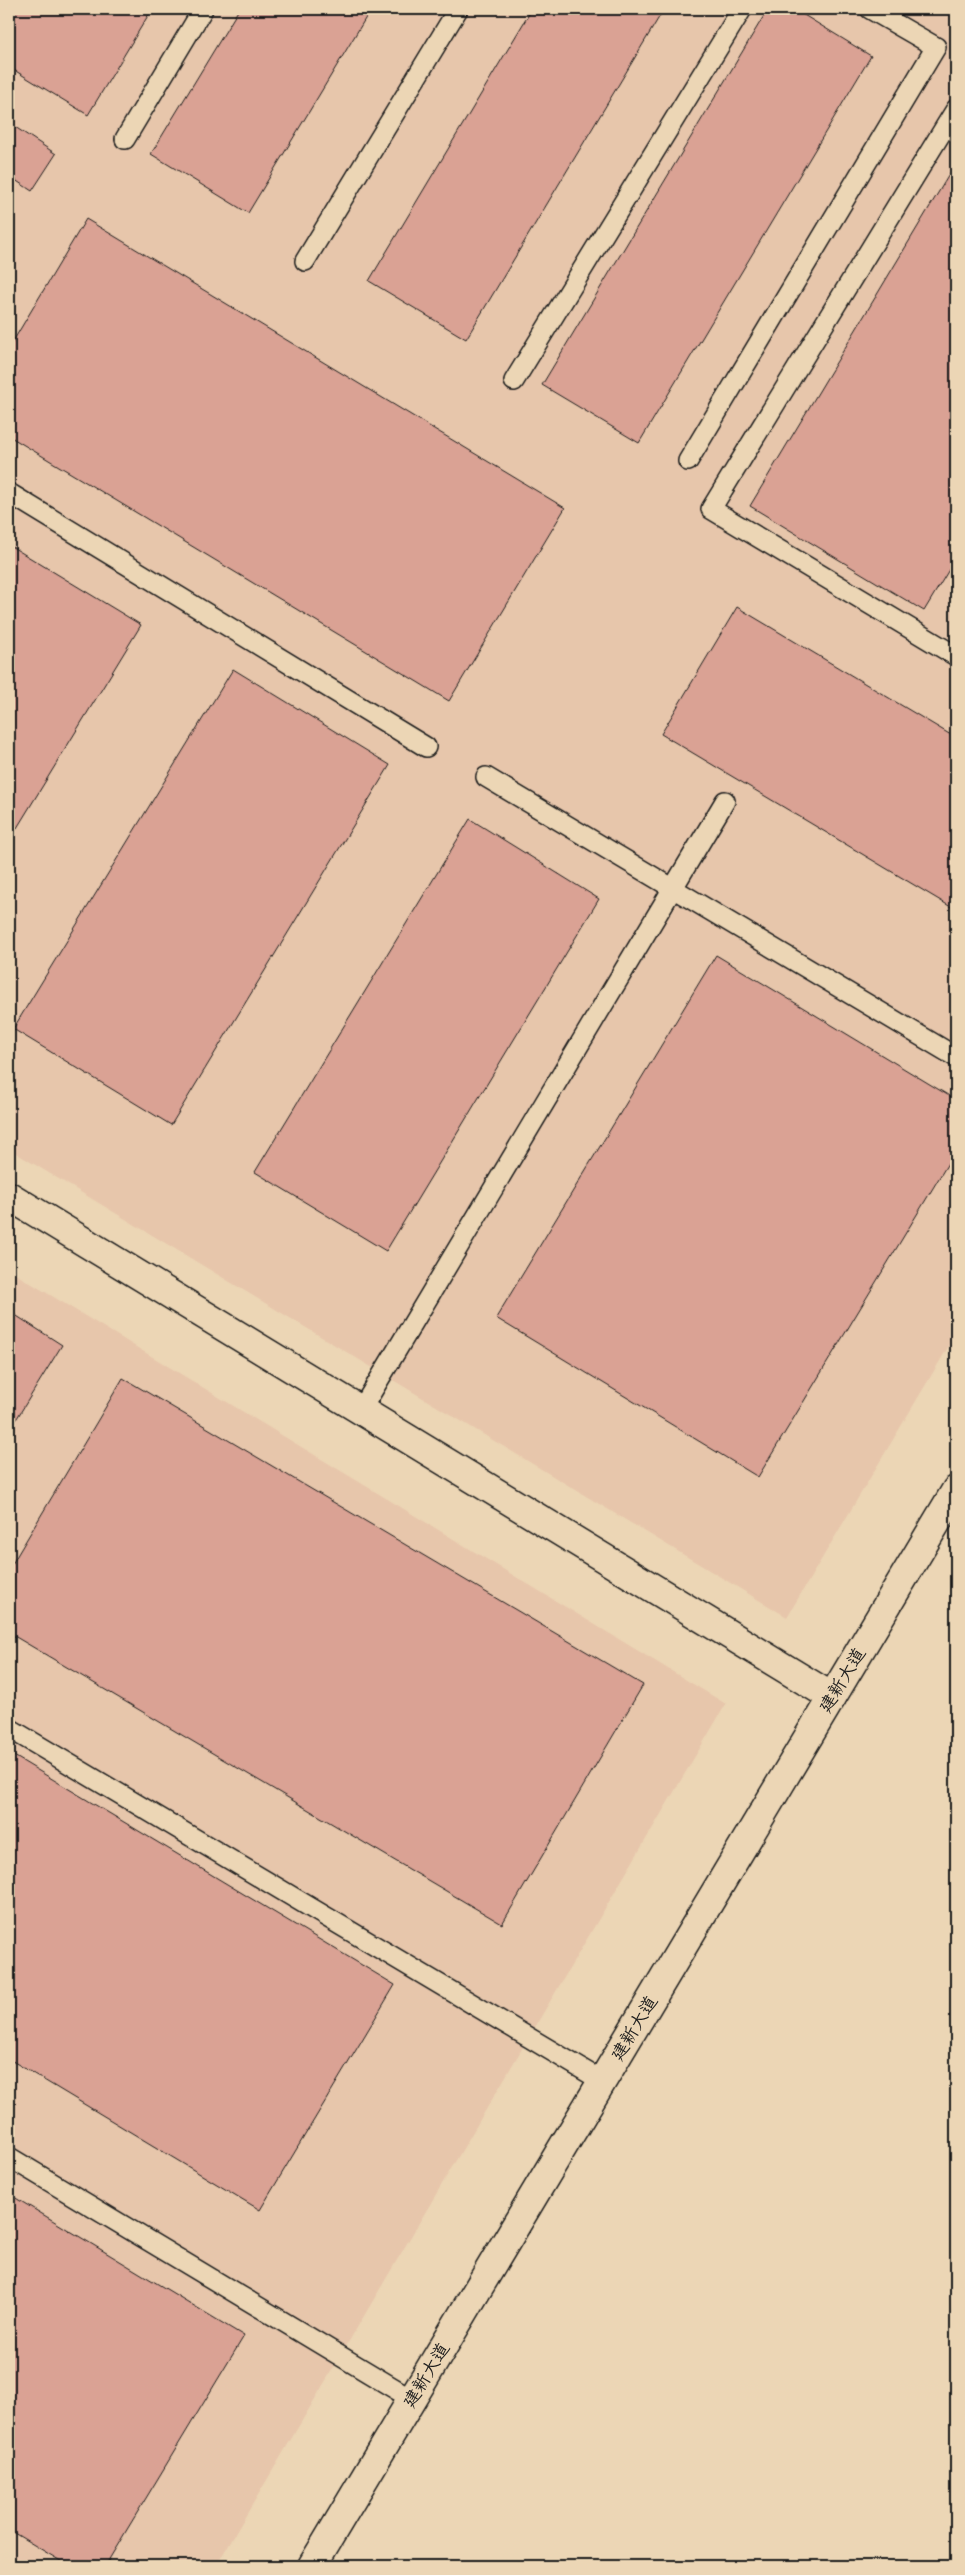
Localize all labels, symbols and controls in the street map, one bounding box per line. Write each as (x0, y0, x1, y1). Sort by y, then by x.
street label: 建新大道 (813, 1643, 872, 1718)
street label: 建新大道 (605, 1991, 664, 2066)
street label: 建新大道 (397, 2338, 456, 2413)

